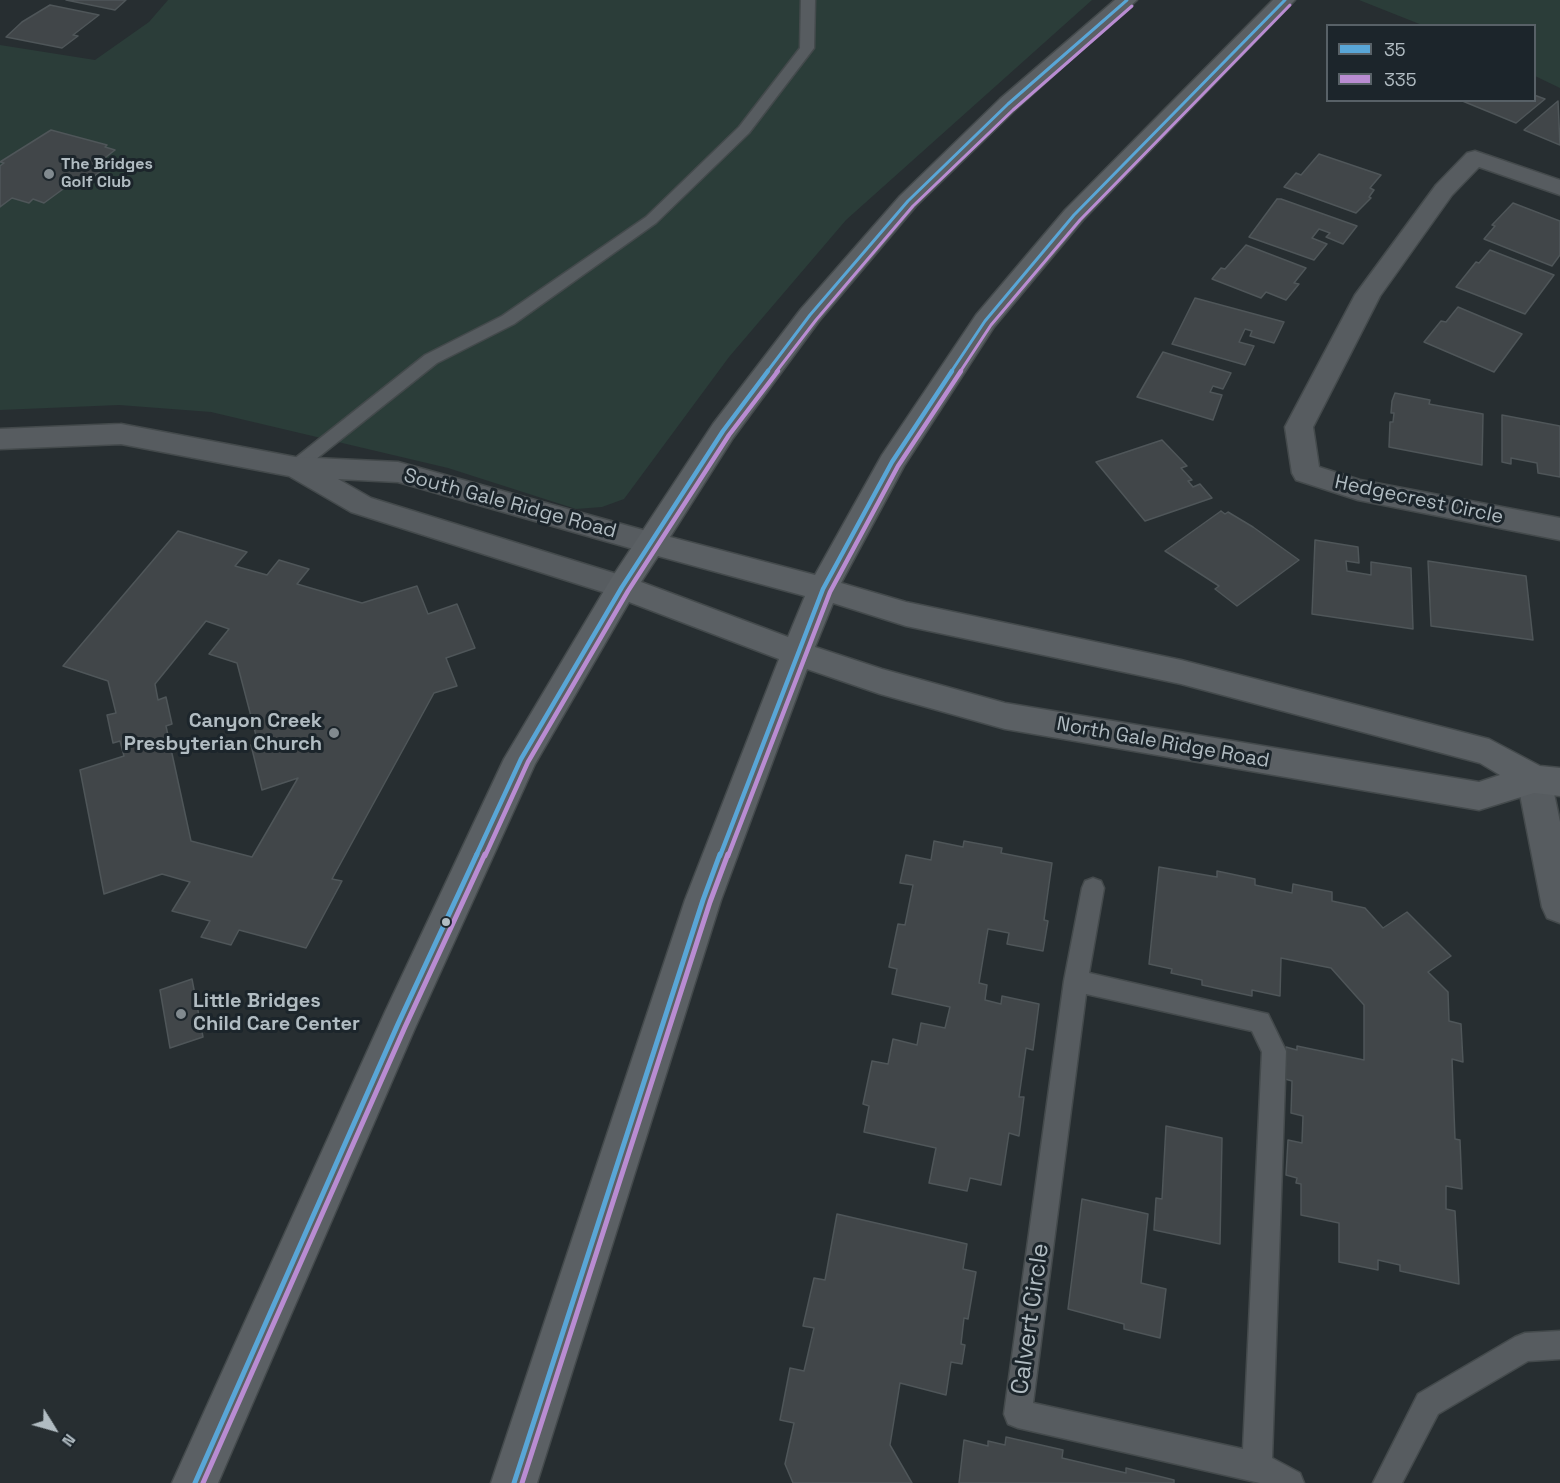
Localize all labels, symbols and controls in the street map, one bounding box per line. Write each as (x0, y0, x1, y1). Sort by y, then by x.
legend (1326, 24, 1536, 102)
text: 35 (1384, 38, 1406, 61)
text: 335 (1384, 68, 1417, 91)
place label: The Bridges Golf Club (61, 155, 153, 193)
marker: The Bridges Golf Club (42, 167, 56, 181)
street label: South Gale Ridge Road (401, 464, 619, 544)
street label: Hedgecrest Circle (1332, 470, 1506, 530)
place label: Canyon Creek Presbyterian Church (124, 710, 322, 757)
street label: North Gale Ridge Road (1055, 712, 1271, 774)
marker: Canyon Creek Presbyterian Church (327, 726, 341, 740)
unlabelled marker (440, 916, 452, 928)
place label: Little Bridges Child Care Center (193, 990, 360, 1037)
marker: Little Bridges Child Care Center (174, 1007, 188, 1021)
street label: Calvert Circle (1006, 1242, 1056, 1396)
north arrow (24, 1399, 84, 1459)
text: N (57, 1430, 80, 1451)

